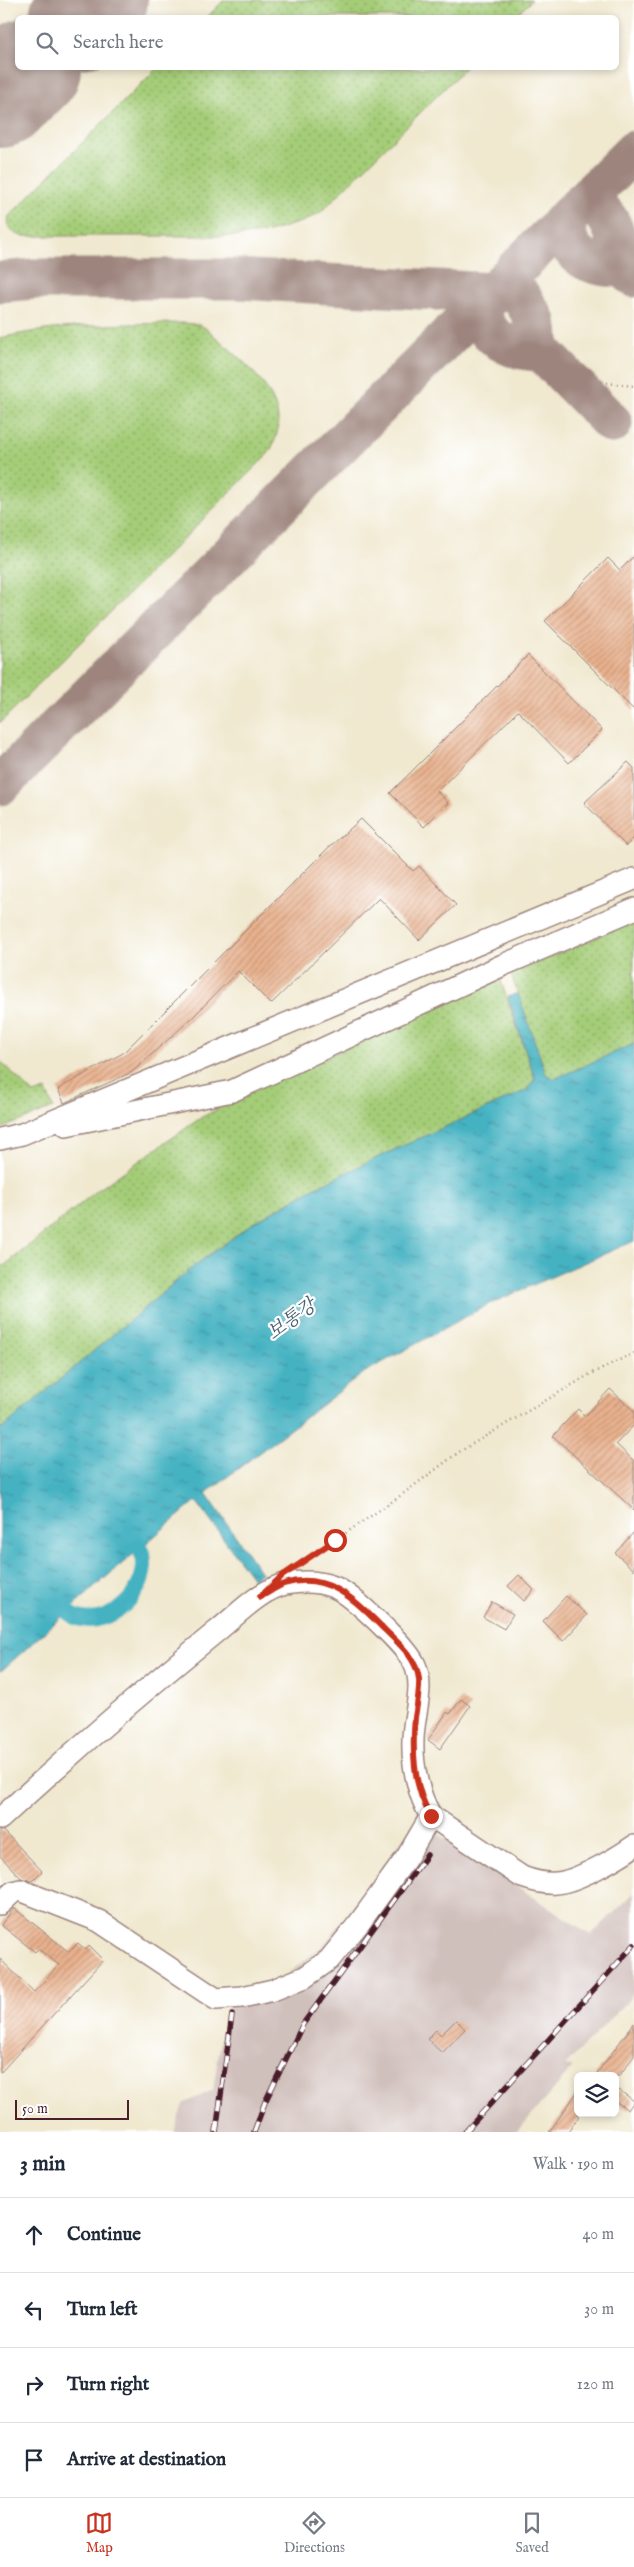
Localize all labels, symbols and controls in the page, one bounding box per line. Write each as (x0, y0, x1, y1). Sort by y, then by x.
search box (15, 15, 619, 70)
icon: search (33, 29, 61, 57)
text: Search here (73, 31, 164, 55)
water label: 보통강 (263, 1293, 323, 1346)
route start (324, 1529, 347, 1552)
route end (420, 1805, 443, 1828)
map controls (574, 2072, 619, 2117)
button: layers (574, 2072, 619, 2117)
scale bar (15, 2097, 129, 2120)
text: 50 m (22, 2100, 48, 2118)
text: 3 min (20, 2151, 65, 2178)
text: Walk · 190 m (533, 2155, 614, 2175)
icon: ahead (20, 2221, 48, 2249)
text: Continue (67, 2223, 141, 2247)
text: 40 m (582, 2225, 614, 2245)
icon: left (20, 2296, 48, 2324)
text: Turn left (67, 2298, 138, 2322)
text: 30 m (584, 2300, 614, 2320)
icon: right (20, 2371, 48, 2399)
text: Turn right (67, 2373, 149, 2397)
text: 120 m (577, 2375, 614, 2395)
icon: arrive (20, 2446, 48, 2474)
text: Arrive at destination (67, 2448, 226, 2472)
tab: Map (85, 2509, 113, 2557)
tab: Directions (284, 2509, 345, 2557)
tab: Saved (516, 2509, 549, 2557)

